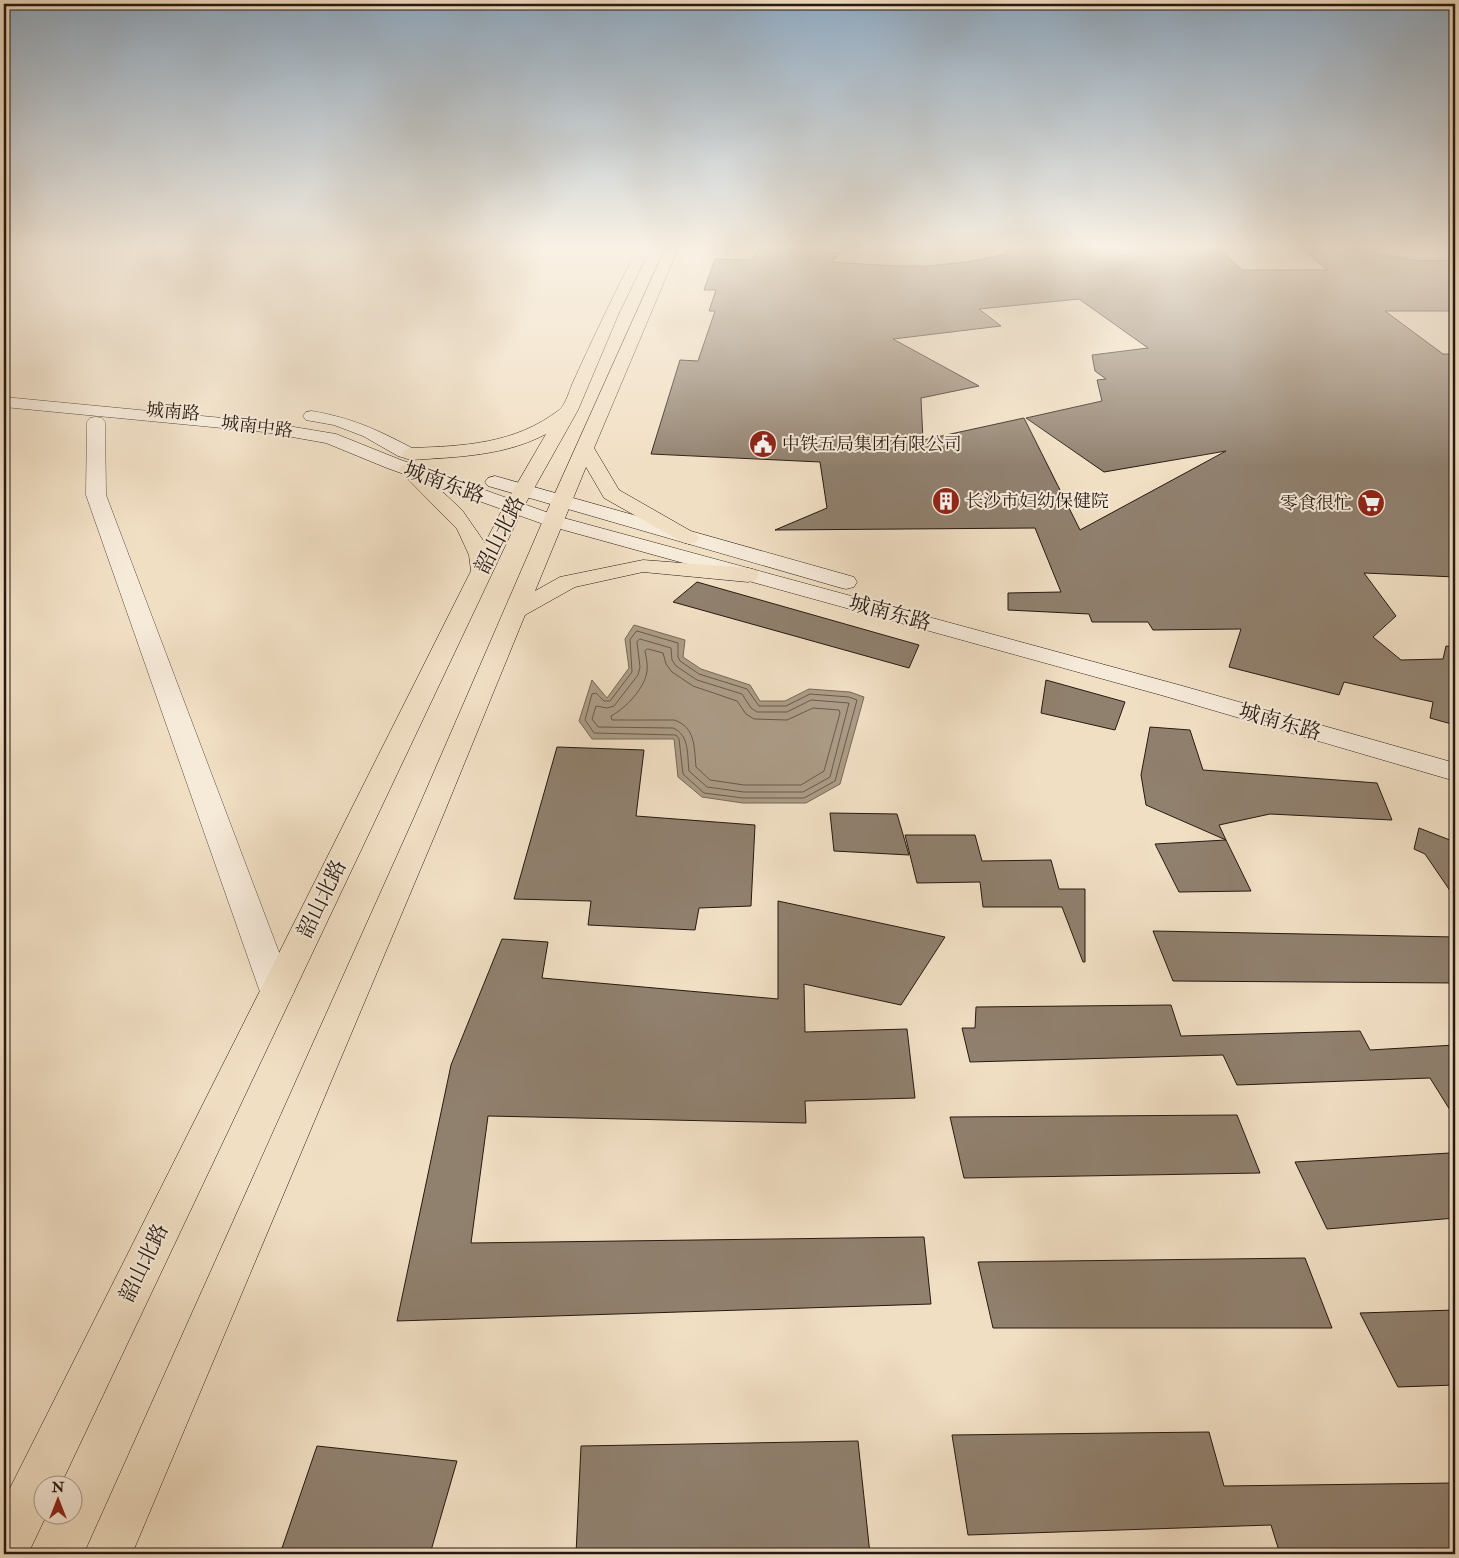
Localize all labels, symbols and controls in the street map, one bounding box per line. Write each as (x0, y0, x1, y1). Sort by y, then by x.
street label: 城南路 (145, 398, 201, 426)
street label: 城南中路 (220, 411, 294, 443)
public building icon: 中铁五局集团有限公司 (748, 429, 778, 459)
place label: 中铁五局集团有限公司 (782, 433, 962, 456)
street label: 城南东路 (400, 456, 488, 510)
building icon: 长沙市妇幼保健院 (931, 486, 961, 516)
supermarket icon: 零食很忙 (1356, 488, 1386, 518)
place label: 长沙市妇幼保健院 (965, 490, 1109, 513)
street label: 韶山北路 (469, 491, 531, 579)
place label: 零食很忙 (1280, 492, 1352, 515)
street label: 城南东路 (846, 589, 934, 637)
street label: 城南东路 (1236, 697, 1324, 747)
street label: 韶山北路 (291, 855, 353, 943)
street label: 韶山北路 (113, 1219, 175, 1307)
north arrow (32, 1476, 82, 1526)
text: N (51, 1479, 65, 1496)

